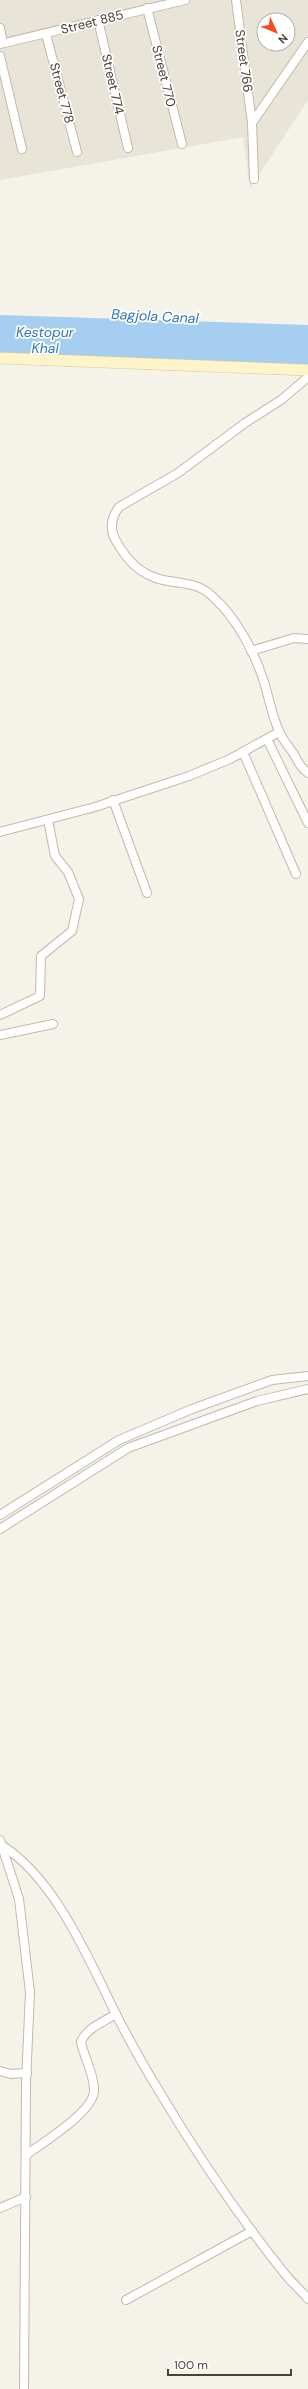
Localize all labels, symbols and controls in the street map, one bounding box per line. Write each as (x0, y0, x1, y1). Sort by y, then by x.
street label: Street 885 (59, 6, 125, 38)
north arrow (256, 12, 296, 52)
street label: Street 766 (231, 29, 257, 93)
text: N (275, 31, 291, 47)
street label: Street 770 (148, 43, 180, 109)
street label: Street 774 (98, 52, 128, 116)
street label: Street 778 (46, 61, 78, 125)
water label: Bagjola Canal (111, 305, 200, 327)
water label: Kestopur Khal (16, 323, 75, 357)
scale bar (168, 2351, 291, 2377)
text: 100 m (174, 2357, 208, 2373)

